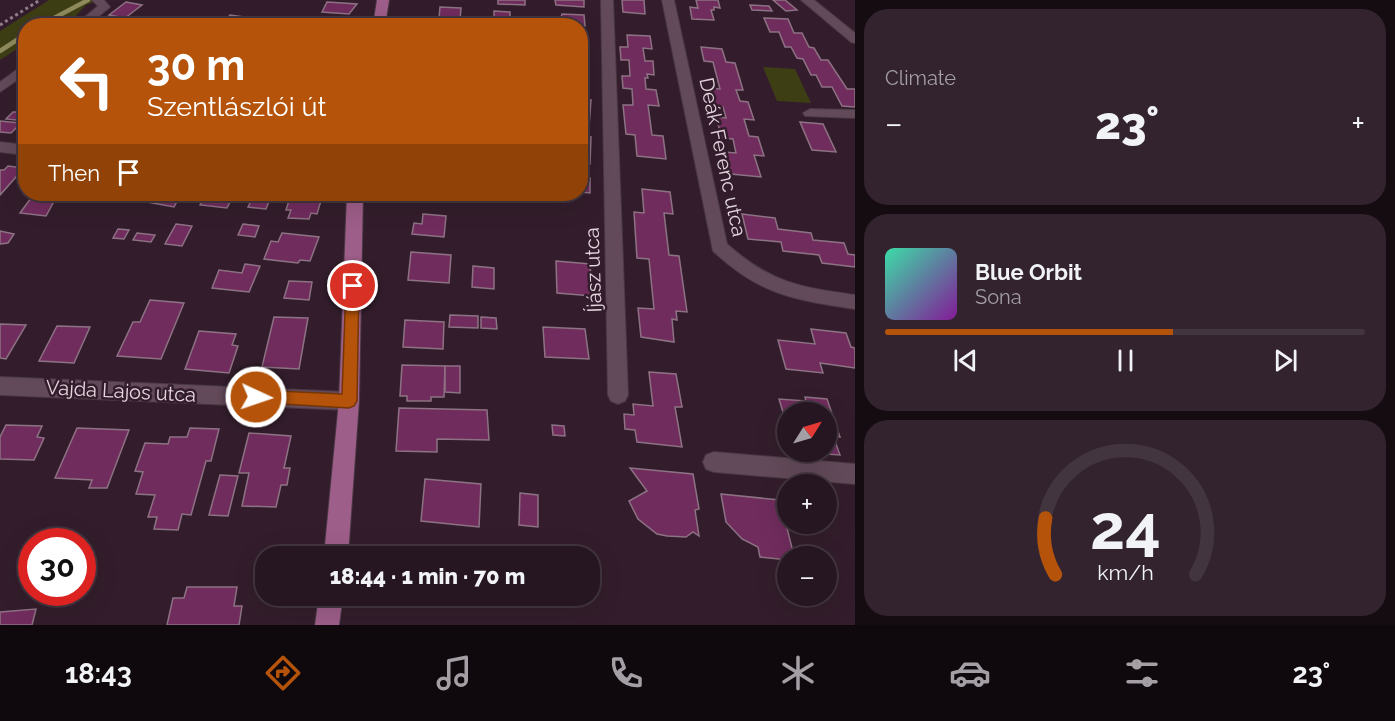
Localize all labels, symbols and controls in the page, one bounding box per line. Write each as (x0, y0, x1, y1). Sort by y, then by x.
text: 30 m (147, 41, 245, 90)
icon: left (48, 42, 126, 120)
text: Climate (885, 66, 956, 90)
street label: Deák Ferenc utca (694, 75, 752, 239)
text: Szentlászlói út (147, 91, 327, 122)
text: 23° (1095, 97, 1159, 150)
text: − (885, 104, 903, 143)
text: + (1351, 104, 1365, 143)
icon: arrive (112, 156, 145, 189)
text: Then (48, 160, 100, 186)
street label: Íjász utca (580, 227, 606, 313)
text: Blue Orbit (975, 259, 1082, 285)
pin (327, 260, 378, 311)
icon: arrive (336, 269, 369, 302)
text: Sona (975, 285, 1022, 309)
icon: previous (949, 344, 982, 377)
icon: pause (1109, 344, 1142, 377)
icon: next (1269, 344, 1302, 377)
position arrow (224, 365, 288, 429)
street label: Vajda Lajos utca (45, 375, 197, 407)
north arrow (777, 402, 837, 462)
map controls (777, 402, 837, 606)
button: + (777, 474, 837, 534)
text: 24 (1090, 490, 1160, 564)
speed limit sign: 30 (18, 528, 96, 606)
button: − (777, 546, 837, 606)
text: km/h (1097, 560, 1153, 585)
text: 18:44 · 1 min · 70 m (330, 563, 525, 589)
icon: directions (262, 652, 304, 694)
icon: music (433, 652, 475, 694)
icon: phone (605, 652, 647, 694)
icon: climate (777, 652, 819, 694)
icon: car (949, 652, 991, 694)
icon: filters (1121, 652, 1163, 694)
text: 18:43 (65, 658, 132, 689)
text: 23° (1293, 658, 1330, 689)

